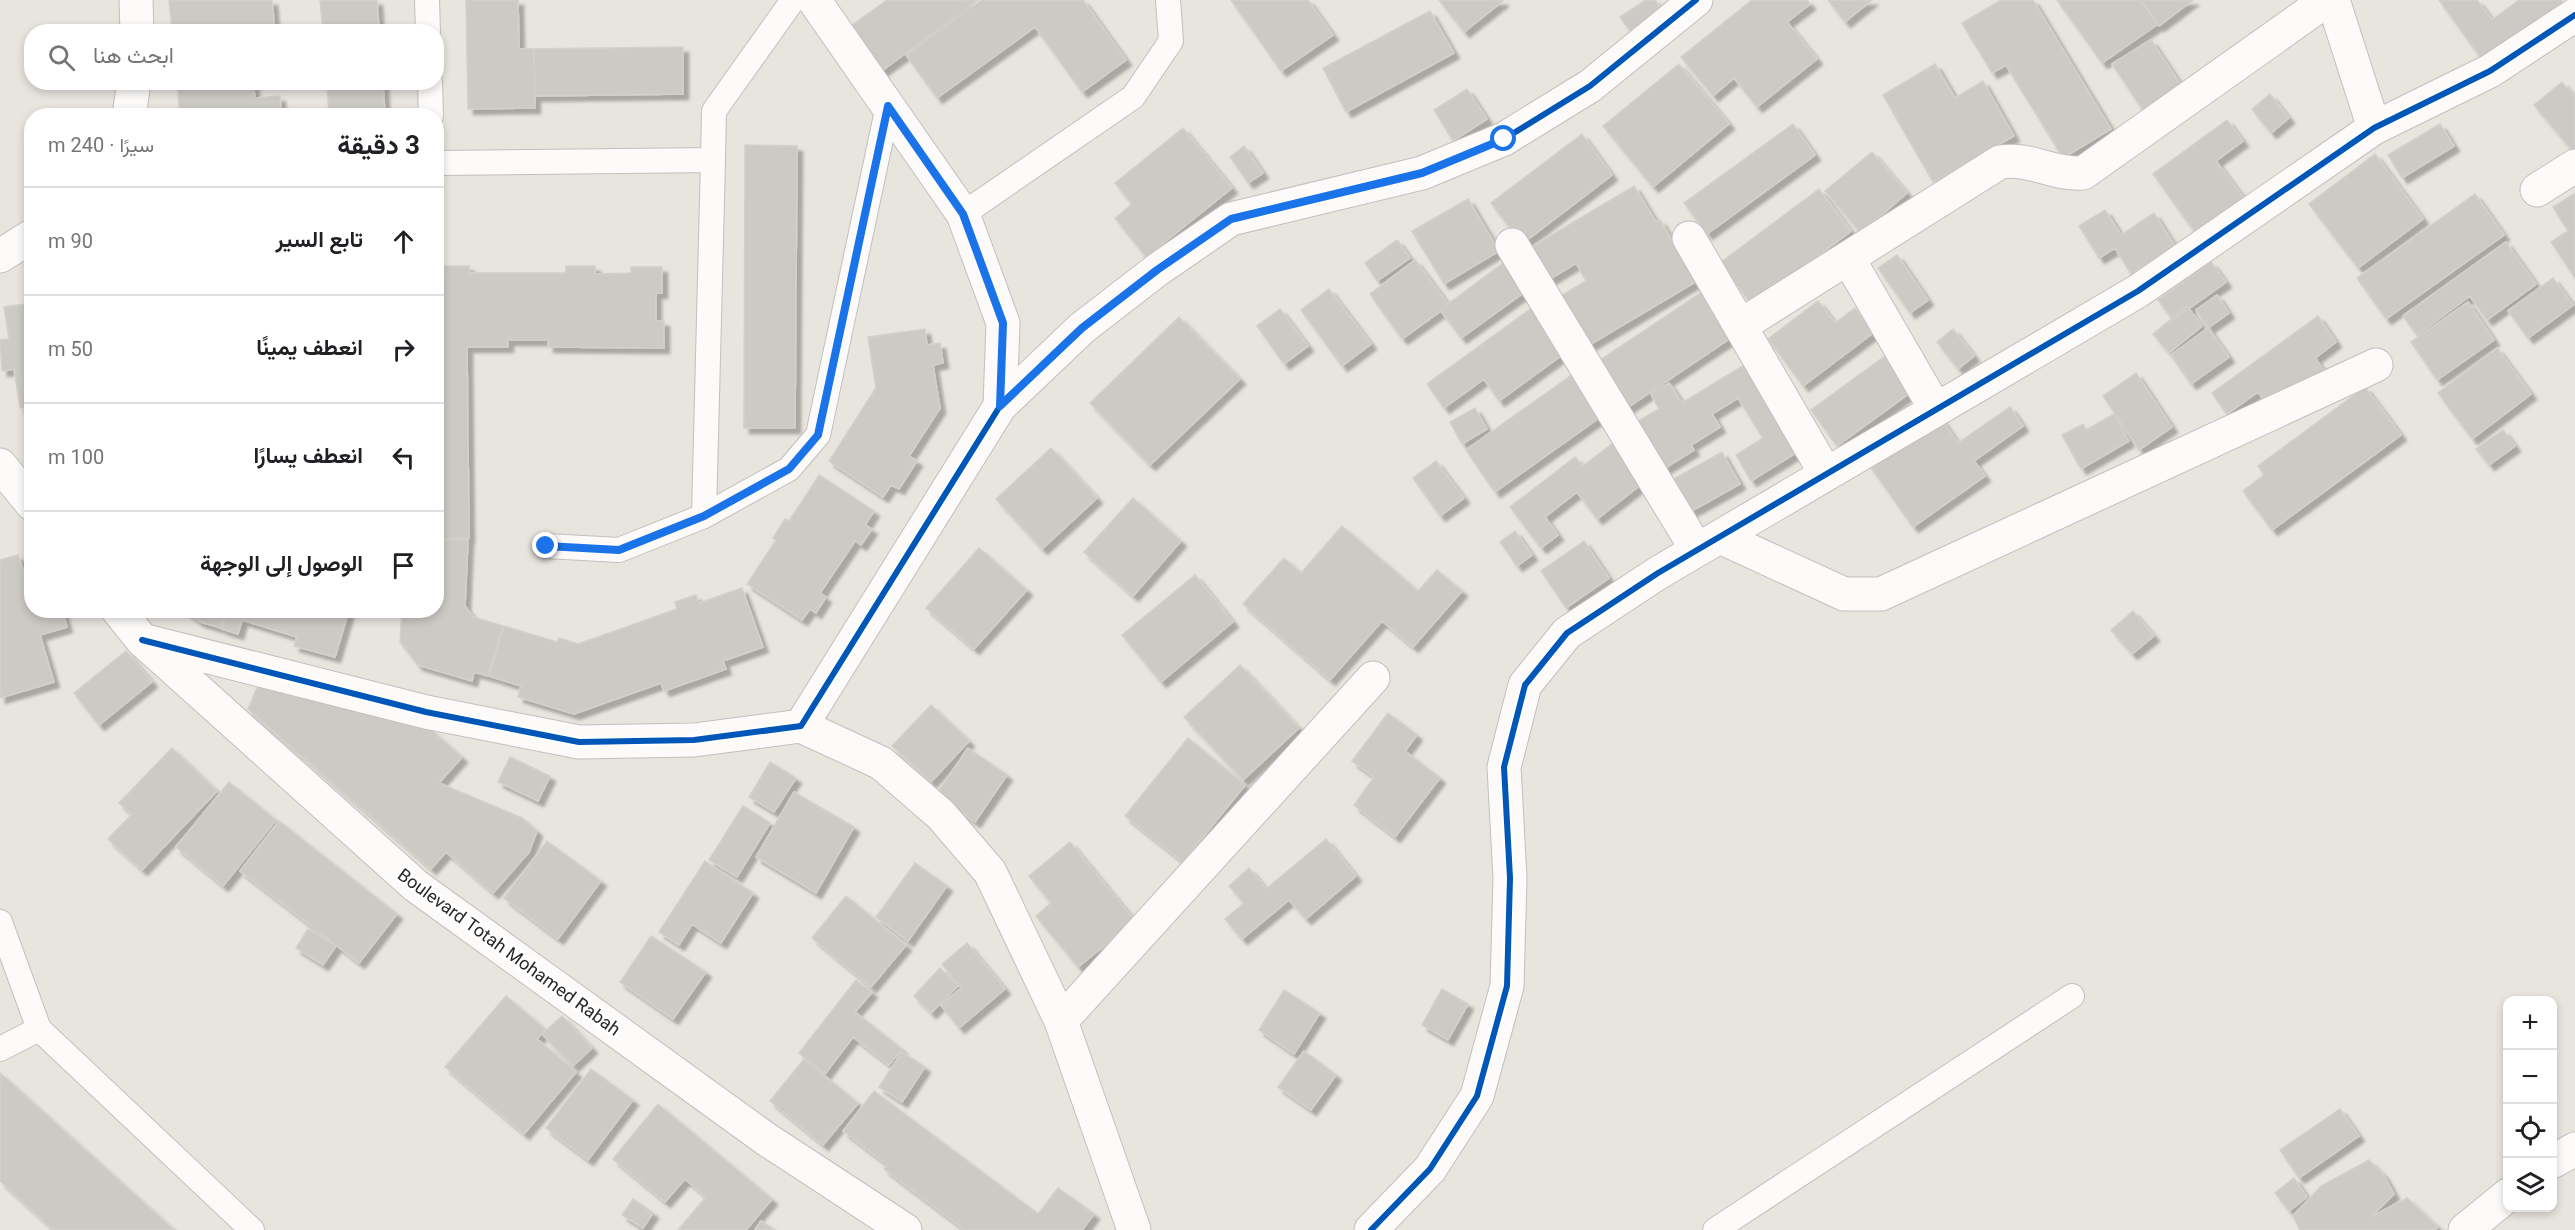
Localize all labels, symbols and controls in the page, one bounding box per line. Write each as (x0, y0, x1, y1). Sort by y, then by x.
search box (24, 24, 444, 90)
icon: search (45, 41, 78, 74)
text: ابحث هنا (93, 43, 174, 68)
route start (1490, 125, 1516, 151)
text: 3 دقيقة (337, 130, 420, 160)
text: سيرًا · 240 m (48, 133, 154, 157)
icon: ahead (387, 225, 420, 258)
text: تابع السير (275, 227, 363, 252)
text: 90 m (48, 229, 93, 253)
icon: right (387, 333, 420, 366)
text: انعطف يمينًا (256, 335, 363, 360)
text: 50 m (48, 337, 93, 361)
icon: left (387, 441, 420, 474)
text: انعطف يسارًا (253, 443, 363, 468)
text: 100 m (48, 445, 104, 469)
route end (532, 532, 558, 558)
icon: arrive (387, 549, 420, 582)
text: الوصول إلى الوجهة (200, 551, 363, 576)
street label: Boulevard Totah Mohamed Rabah (394, 864, 625, 1040)
map controls (2503, 996, 2557, 1212)
button: + (2503, 996, 2557, 1050)
button: − (2503, 1050, 2557, 1104)
button: locate (2503, 1104, 2557, 1158)
button: layers (2503, 1158, 2557, 1212)

